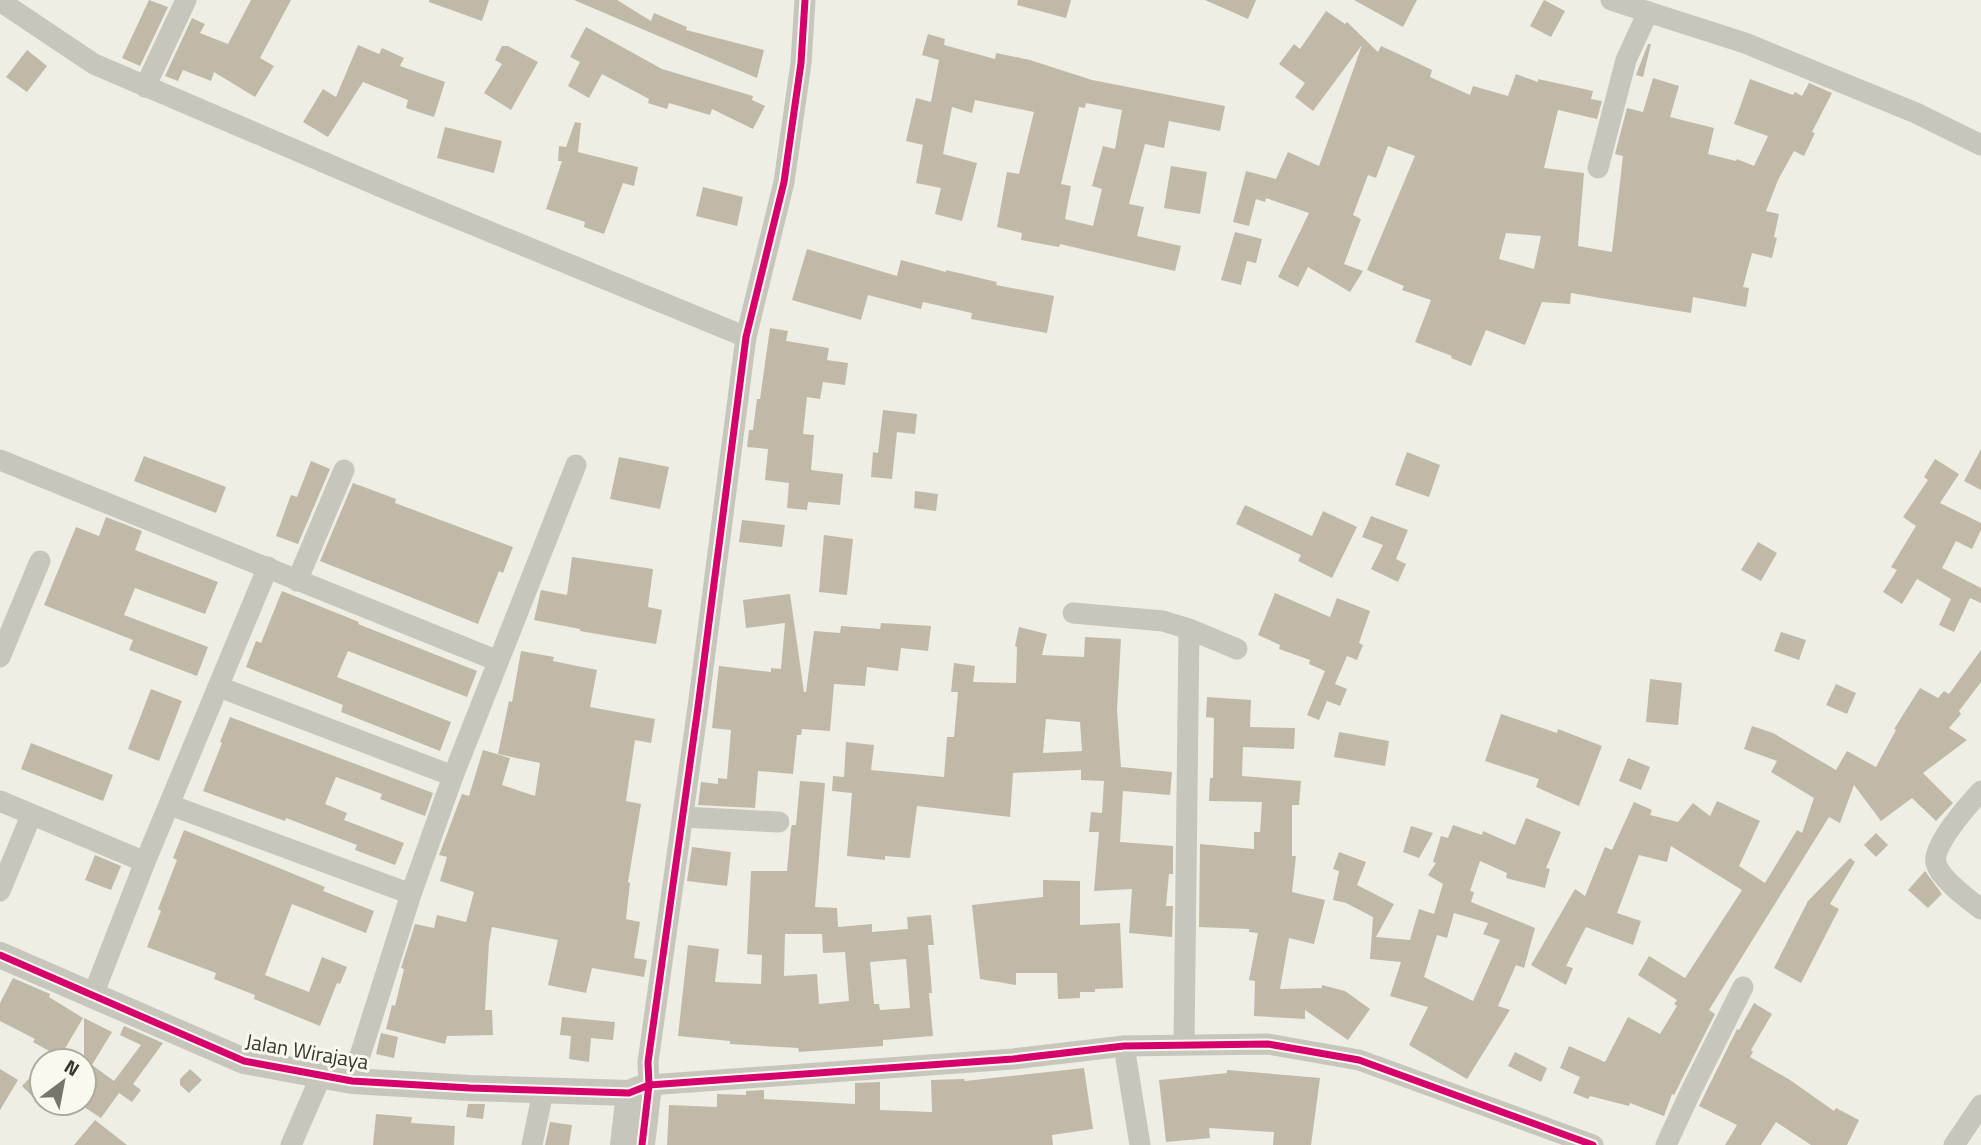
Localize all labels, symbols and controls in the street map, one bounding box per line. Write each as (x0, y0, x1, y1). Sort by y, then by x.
street label: Jalan Wirajaya (243, 1024, 372, 1078)
north arrow (28, 1047, 98, 1117)
text: N (59, 1051, 86, 1083)

